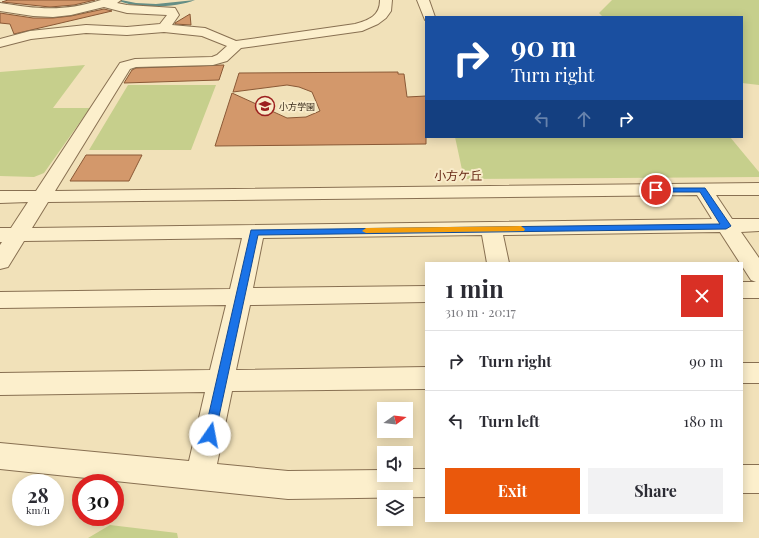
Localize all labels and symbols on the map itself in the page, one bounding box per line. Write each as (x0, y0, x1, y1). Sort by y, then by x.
school or university icon: 小方学園 (254, 95, 276, 117)
place label: 小方学園 (279, 100, 315, 112)
district label: 小方ケ丘 (434, 167, 482, 183)
pin (639, 173, 673, 207)
north arrow (377, 402, 413, 438)
position arrow (189, 414, 231, 456)
speed limit sign: 30 (72, 474, 124, 526)

